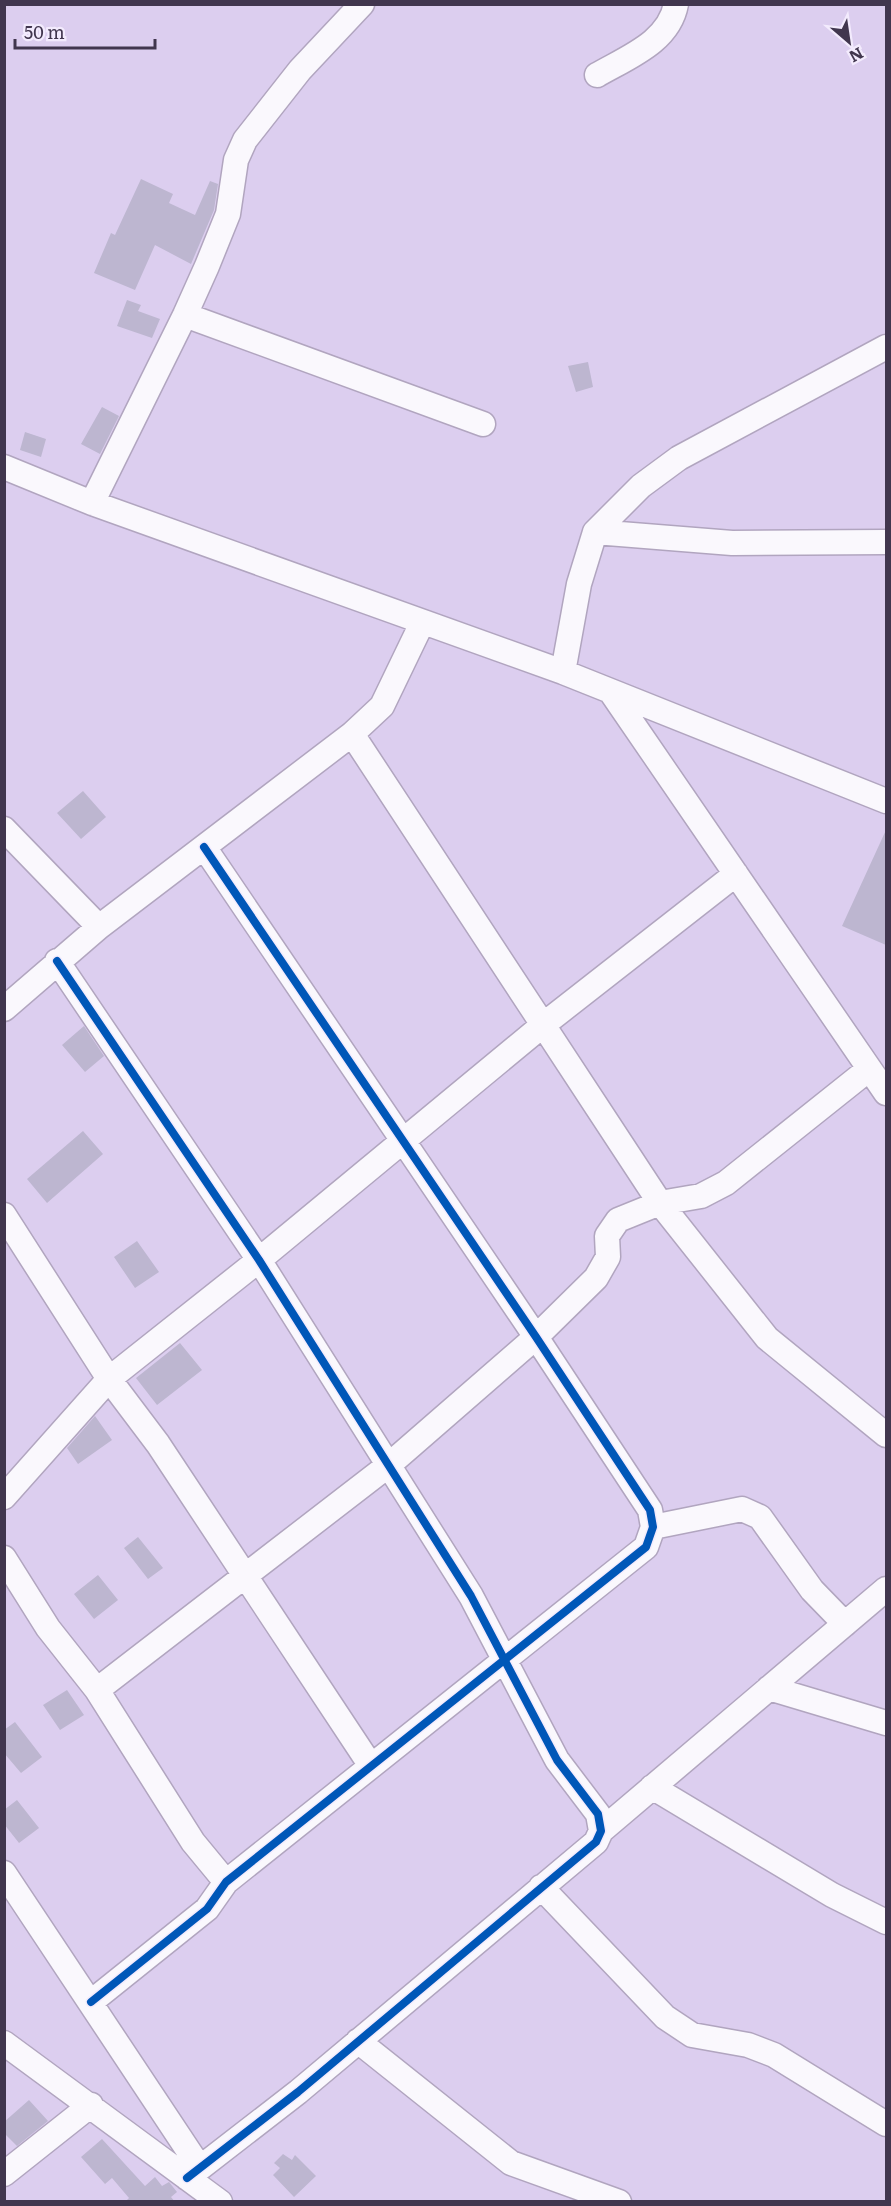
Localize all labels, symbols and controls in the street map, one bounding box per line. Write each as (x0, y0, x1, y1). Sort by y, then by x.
scale bar (15, 12, 154, 50)
north arrow (819, 12, 879, 72)
text: 50 m (24, 18, 65, 45)
text: N (845, 42, 868, 70)

